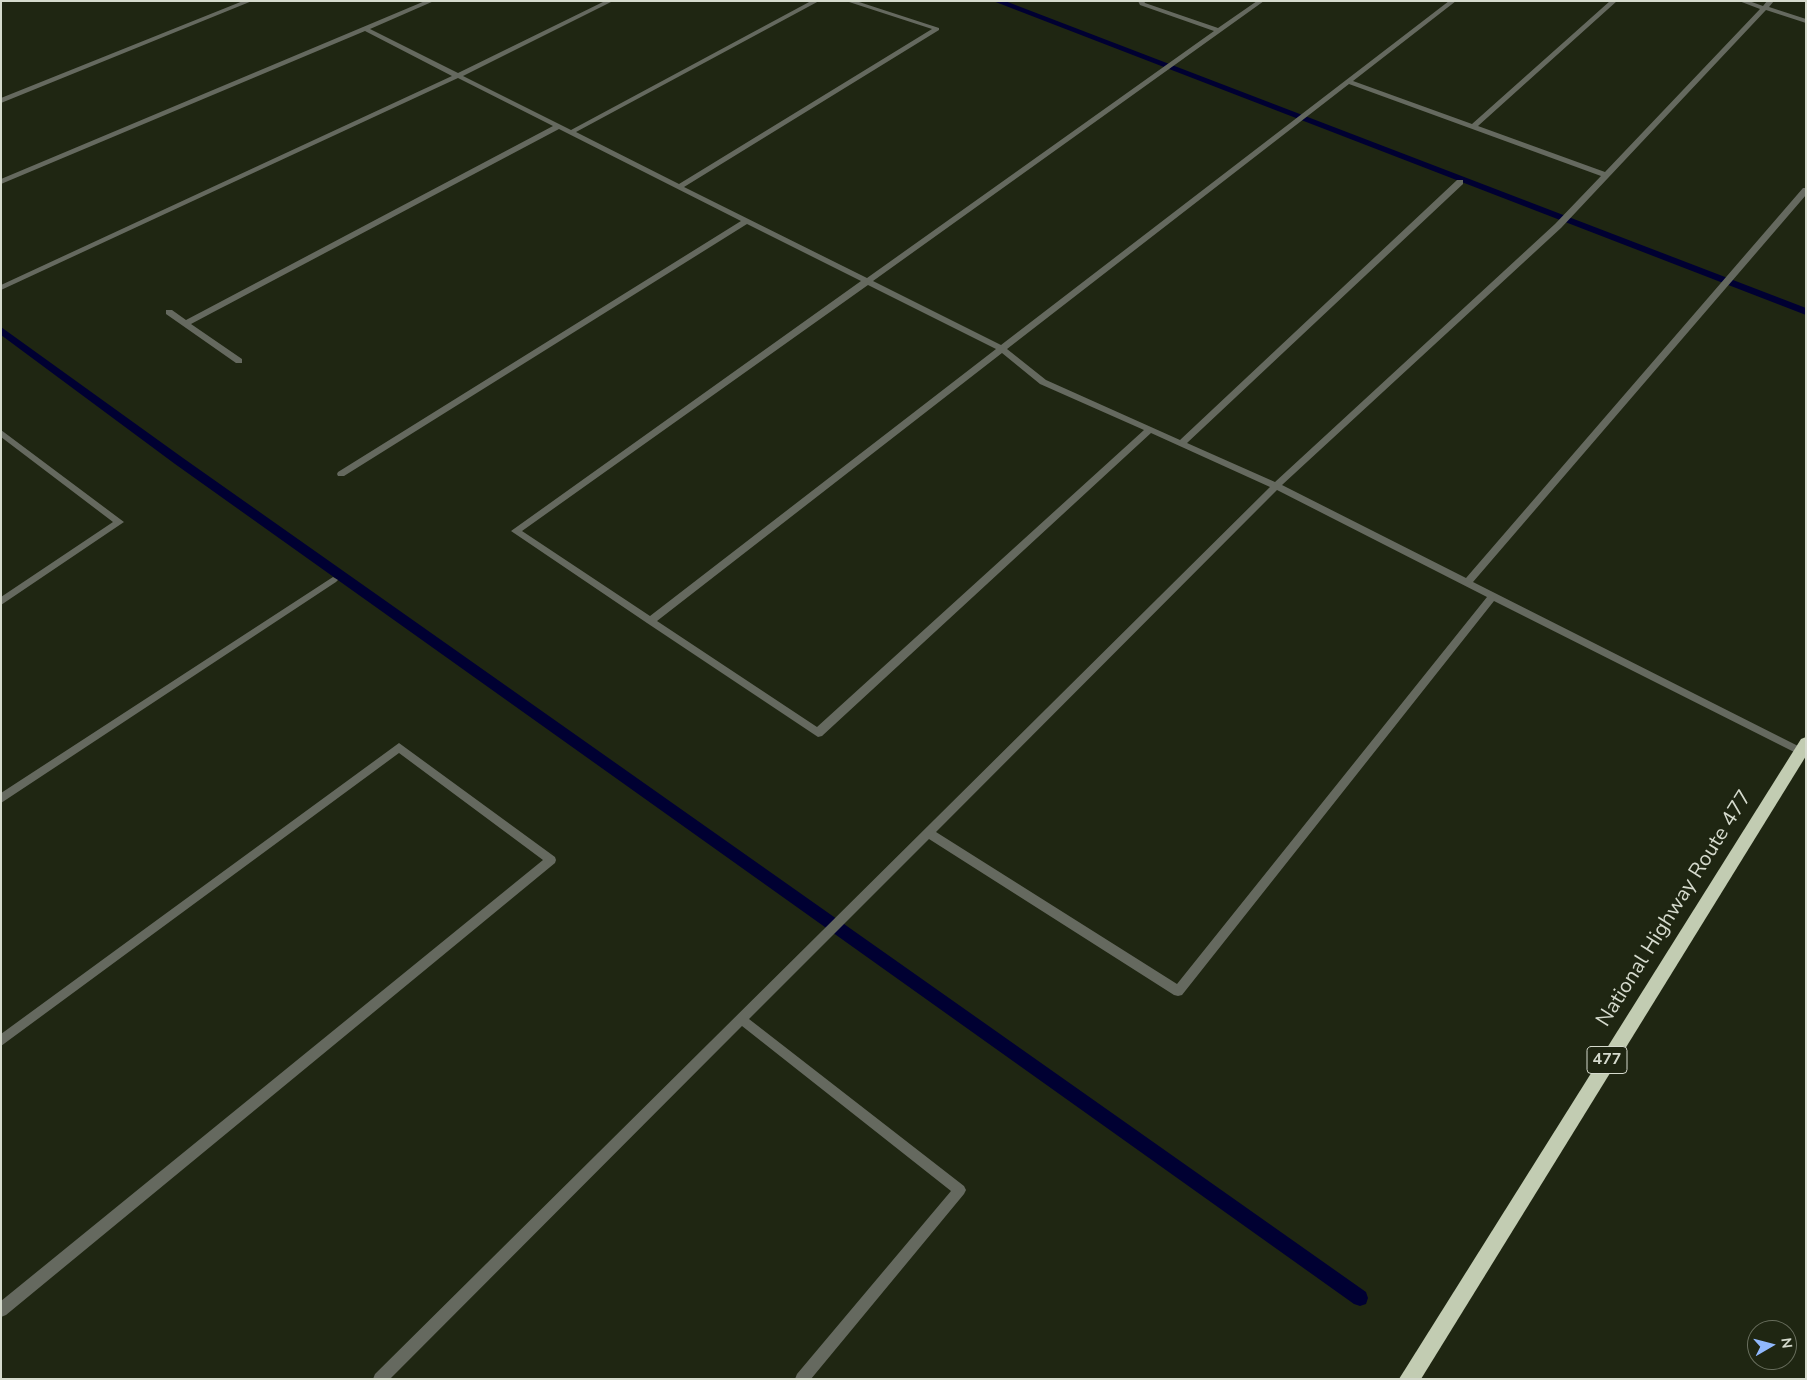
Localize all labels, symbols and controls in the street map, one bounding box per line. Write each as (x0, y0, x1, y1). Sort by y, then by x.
street label: National Highway Route 477 (1592, 786, 1758, 1032)
road number: 477 (1587, 1046, 1627, 1074)
north arrow (1747, 1320, 1797, 1370)
text: N (1776, 1336, 1796, 1349)

